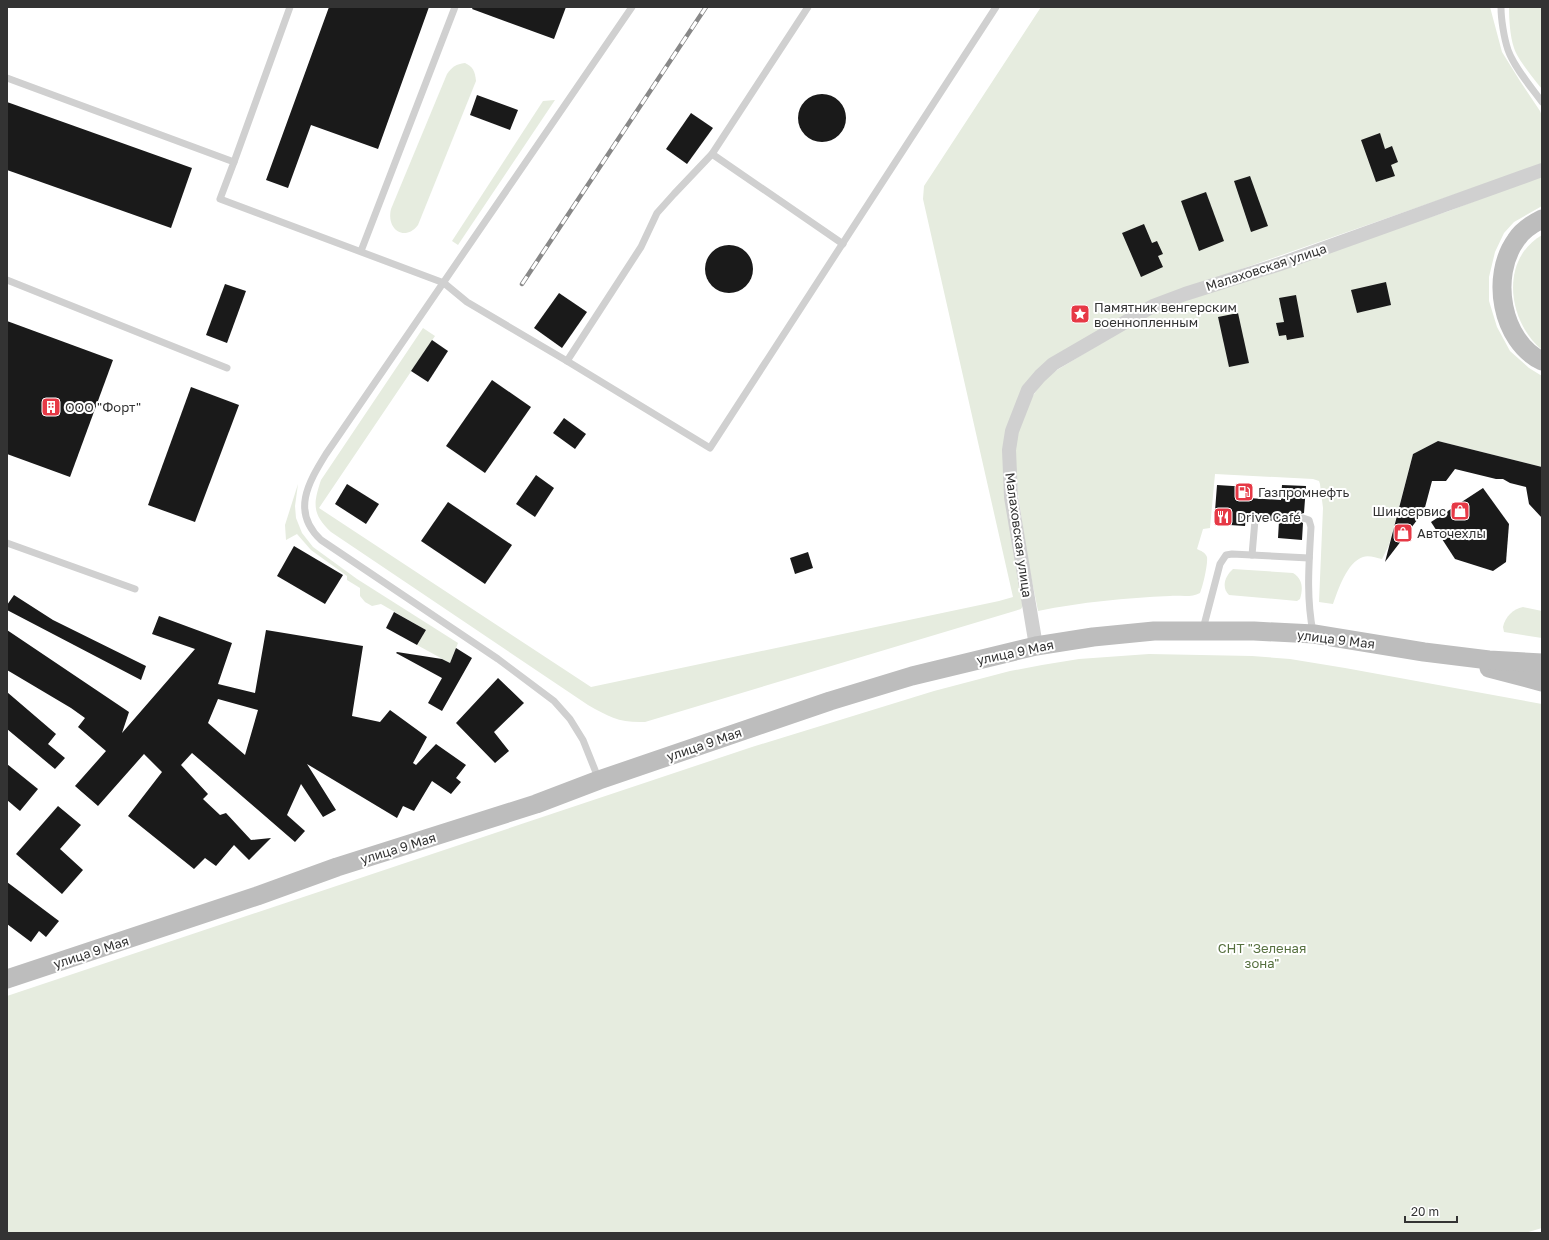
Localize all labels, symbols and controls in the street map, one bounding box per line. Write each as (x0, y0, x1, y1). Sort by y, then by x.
street label: Малаховская улица (1204, 240, 1328, 294)
place label: Памятник венгерским военнопленным (1094, 299, 1237, 330)
place icon: Памятник венгерским военнопленным (1069, 303, 1091, 325)
building icon: ООО "Форт" (40, 396, 62, 418)
place label: ООО "Форт" (65, 399, 141, 415)
street label: Малаховская улица (1002, 471, 1036, 599)
fuel station icon: Газпромнефть (1233, 481, 1255, 503)
place label: Газпромнефть (1258, 484, 1349, 500)
shop icon: Шинсервис (1449, 500, 1471, 522)
place label: Шинсервис (1373, 503, 1446, 519)
restaurant icon: Drive Café (1212, 506, 1234, 528)
place label: Drive Café (1237, 509, 1301, 525)
shop icon: Авточехлы (1392, 522, 1414, 544)
place label: Авточехлы (1417, 525, 1486, 541)
street label: улица 9 Мая (1296, 626, 1376, 652)
street label: улица 9 Мая (975, 636, 1055, 668)
street label: улица 9 Мая (664, 724, 744, 764)
street label: улица 9 Мая (358, 829, 438, 867)
street label: улица 9 Мая (51, 932, 131, 972)
park label: СНТ "Зеленая зона" (1218, 940, 1306, 971)
scale bar (1405, 1198, 1457, 1224)
text: 20 m (1411, 1204, 1439, 1219)

